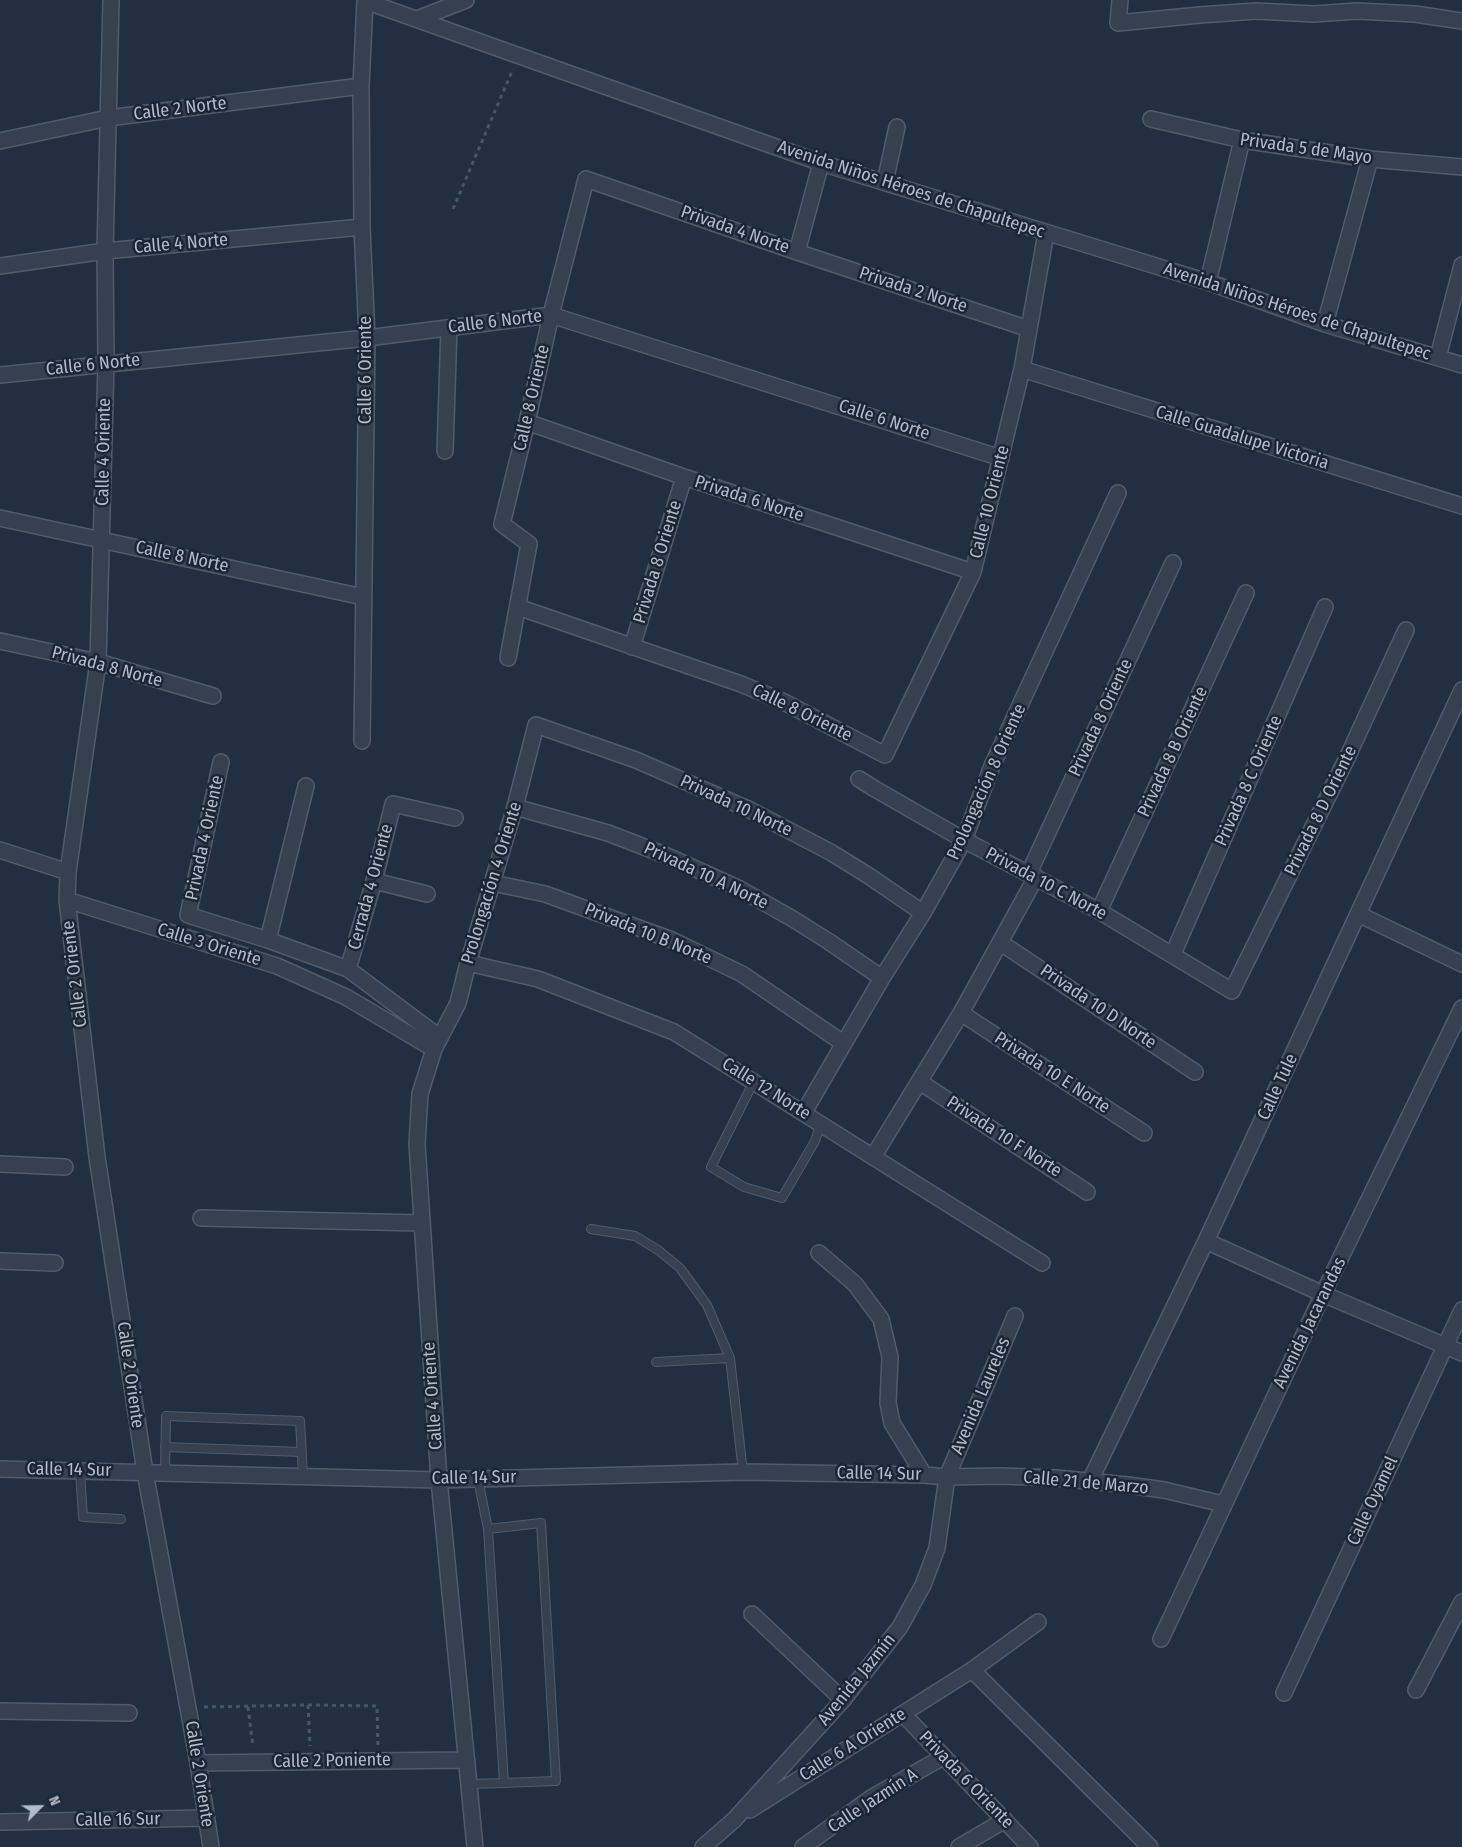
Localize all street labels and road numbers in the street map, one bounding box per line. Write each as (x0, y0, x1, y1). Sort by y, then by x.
street label: Calle 2 Norte (132, 93, 228, 125)
street label: Privada 5 de Mayo (1239, 129, 1373, 169)
street label: Avenida Niños Héroes de Chapultepec (775, 137, 1047, 243)
street label: Privada 4 Norte (678, 201, 792, 259)
street label: Calle 4 Norte (133, 229, 229, 259)
street label: Avenida Niños Héroes de Chapultepec (1161, 259, 1433, 365)
street label: Privada 2 Norte (856, 262, 970, 318)
street label: Calle 6 Norte (447, 306, 543, 338)
street label: Calle 6 Oriente (355, 316, 377, 424)
street label: Calle 8 Oriente (509, 343, 555, 453)
street label: Calle 6 Norte (45, 349, 141, 381)
street label: Calle 6 Norte (836, 395, 932, 445)
street label: Calle 4 Oriente (92, 398, 116, 506)
street label: Calle Guadalupe Victoria (1153, 401, 1331, 475)
street label: Calle 10 Oriente (966, 443, 1014, 561)
street label: Privada 6 Norte (692, 471, 806, 527)
street label: Privada 8 Oriente (629, 498, 687, 626)
street label: Calle 8 Norte (134, 537, 230, 577)
street label: Privada 8 Norte (49, 642, 165, 692)
street label: Privada 8 Oriente (1064, 656, 1138, 780)
street label: Calle 8 Oriente (749, 680, 855, 746)
street label: Privada 8 B Oriente (1133, 683, 1213, 821)
street label: Prolongación 8 Oriente (943, 701, 1031, 863)
street label: Privada 8 C Oriente (1211, 712, 1287, 850)
street label: Privada 8 D Oriente (1280, 742, 1362, 880)
street label: Privada 10 Norte (677, 771, 795, 841)
street label: Privada 4 Oriente (181, 774, 229, 902)
street label: Prolongación 4 Oriente (457, 799, 527, 967)
street label: Cerrada 4 Oriente (344, 822, 398, 952)
street label: Privada 10 A Norte (640, 838, 772, 914)
street label: Privada 10 C Norte (982, 843, 1110, 925)
street label: Privada 10 B Norte (581, 899, 715, 969)
street label: Calle 2 Oriente (58, 919, 92, 1029)
street label: Calle 3 Oriente (154, 919, 264, 971)
street label: Privada 10 D Norte (1036, 960, 1160, 1054)
street label: Privada 10 E Norte (990, 1028, 1114, 1118)
street label: Calle Tule (1253, 1050, 1303, 1124)
street label: Calle 12 Norte (718, 1053, 814, 1125)
street label: Privada 10 F Norte (942, 1092, 1066, 1182)
street label: Avenida Jacarandas (1269, 1254, 1351, 1392)
street label: Calle 2 Oriente (112, 1320, 148, 1430)
street label: Avenida Laureles (947, 1334, 1015, 1458)
street label: Calle 4 Oriente (418, 1341, 448, 1451)
street label: Calle Oyamel (1343, 1453, 1403, 1549)
street label: Calle 14 Sur (26, 1458, 112, 1482)
street label: Calle 14 Sur (836, 1462, 922, 1486)
street label: Calle 14 Sur (431, 1466, 517, 1490)
street label: Calle 21 de Marzo (1022, 1467, 1150, 1499)
street label: Avenida Jazmín (813, 1630, 901, 1730)
street label: Calle 6 A Oriente (796, 1704, 910, 1786)
street label: Calle 2 Oriente (180, 1719, 218, 1829)
street label: Privada 6 Oriente (914, 1727, 1018, 1833)
street label: Calle 2 Poniente (273, 1749, 391, 1773)
street label: Calle Jazmín A (824, 1764, 922, 1838)
street label: Calle 16 Sur (75, 1808, 161, 1832)

